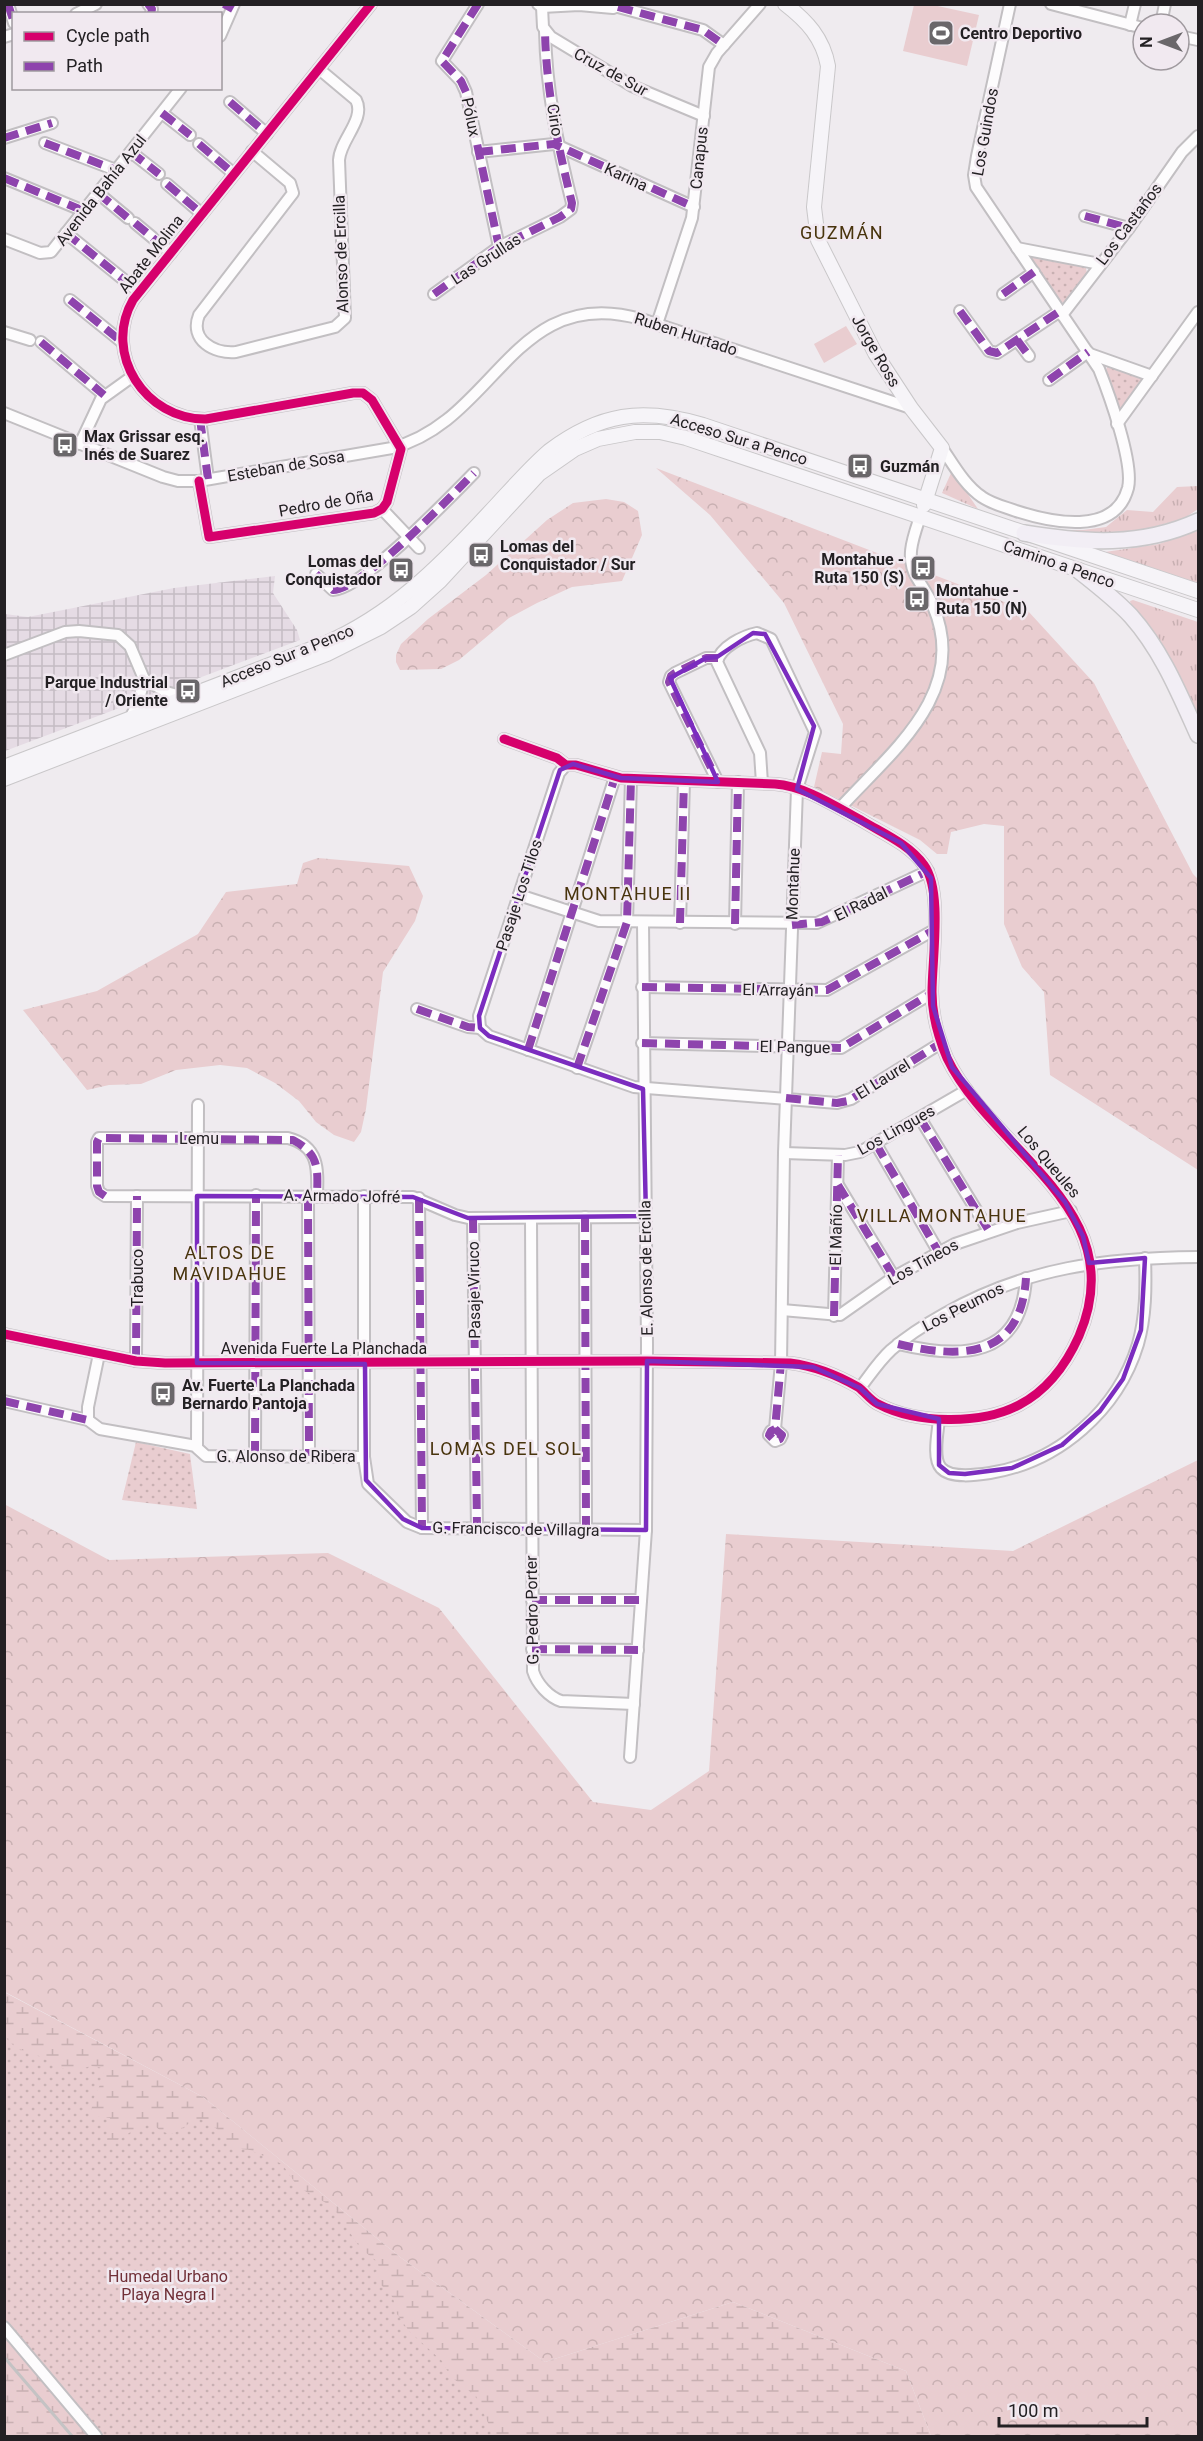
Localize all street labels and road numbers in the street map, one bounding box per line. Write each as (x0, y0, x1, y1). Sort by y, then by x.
street label: Cruz de Sur (571, 44, 652, 100)
street label: Los Guindos (968, 87, 1002, 177)
street label: Pólux (458, 96, 484, 138)
street label: Cirio (543, 102, 567, 138)
street label: Canapus (686, 126, 712, 190)
street label: Avenida Bahía Azul (52, 131, 150, 249)
street label: Karina (601, 159, 651, 195)
street label: Los Castaños (1092, 179, 1166, 269)
street label: Alonso de Ercilla (329, 195, 353, 313)
street label: Abate Molina (115, 211, 187, 297)
street label: Las Grullas (448, 229, 524, 289)
street label: Ruben Hurtado (632, 308, 740, 360)
street label: Jorge Ross (848, 312, 904, 390)
street label: Acceso Sur a Penco (668, 409, 810, 469)
street label: Esteban de Sosa (226, 446, 346, 486)
street label: Pedro de Oña (277, 485, 375, 521)
street label: Camino a Penco (1001, 536, 1117, 592)
street label: Acceso Sur a Penco (218, 621, 356, 691)
street label: Pasaje Los Tilos (492, 837, 546, 953)
street label: Montahue (782, 848, 804, 920)
street label: El Radal (831, 883, 891, 925)
street label: El Arrayán (742, 980, 814, 1000)
street label: El Pangue (759, 1037, 831, 1057)
street label: El Laurel (852, 1055, 914, 1103)
street label: Los Lingues (854, 1101, 938, 1159)
street label: Los Queules (1014, 1122, 1084, 1202)
street label: Lemu (179, 1129, 219, 1148)
street label: A. Armado Jofré (284, 1185, 400, 1207)
street label: E. Alonso de Ercilla (635, 1200, 657, 1336)
street label: El Mañío (826, 1204, 846, 1266)
street label: Los Tineos (884, 1235, 962, 1289)
street label: Pasaje Viruco (464, 1241, 484, 1339)
street label: Trabuco (128, 1249, 147, 1307)
street label: Los Peumos (919, 1278, 1007, 1336)
street label: Avenida Fuerte La Planchada (221, 1339, 427, 1358)
street label: G. Alonso de Ribera (216, 1447, 356, 1466)
street label: G. Francisco de Villagra (432, 1518, 600, 1540)
street label: G. Pedro Porter (522, 1555, 542, 1665)

